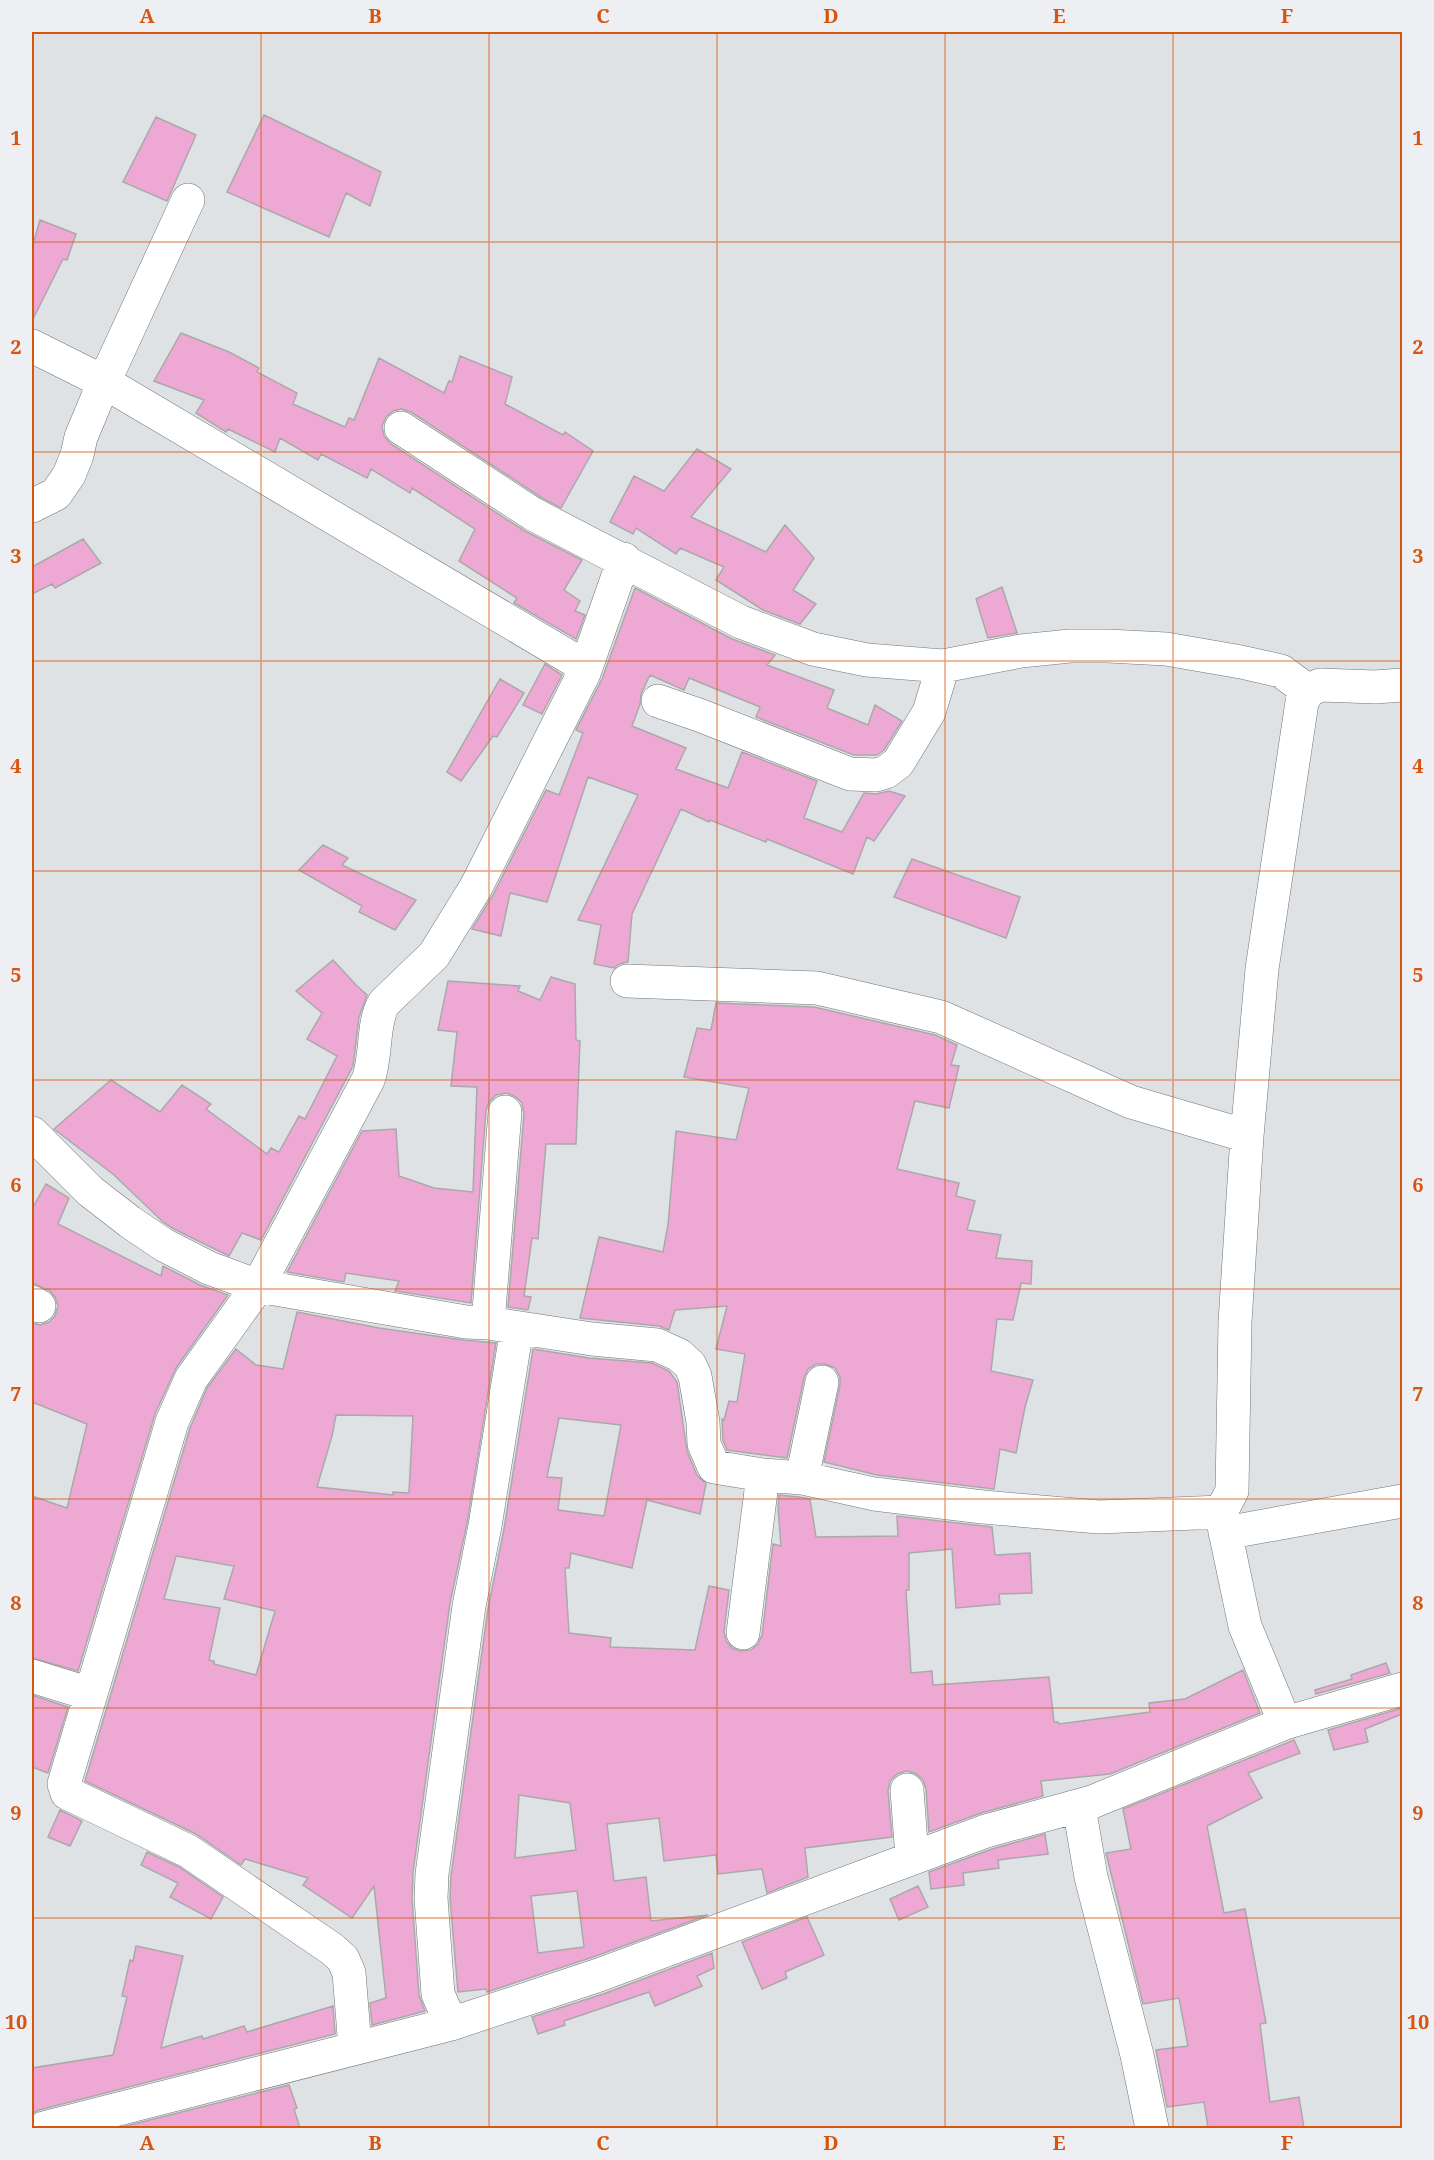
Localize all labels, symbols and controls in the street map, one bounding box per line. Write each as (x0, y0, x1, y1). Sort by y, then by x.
text: A (139, 2, 155, 29)
text: B (368, 2, 382, 29)
text: C (596, 2, 610, 29)
text: D (823, 2, 839, 29)
text: E (1052, 2, 1066, 29)
text: F (1281, 2, 1293, 29)
text: 1 (10, 124, 22, 151)
text: 1 (1412, 124, 1424, 151)
text: 2 (10, 333, 22, 360)
text: 2 (1412, 333, 1424, 360)
text: 3 (10, 542, 22, 569)
text: 3 (1412, 542, 1424, 569)
text: 4 (10, 752, 22, 779)
text: 4 (1412, 752, 1424, 779)
text: 5 (10, 961, 22, 988)
text: 5 (1412, 961, 1424, 988)
text: 6 (10, 1171, 22, 1198)
text: 6 (1412, 1171, 1424, 1198)
text: 7 (10, 1380, 22, 1407)
text: 7 (1412, 1380, 1424, 1407)
text: 8 (10, 1589, 22, 1616)
text: 8 (1412, 1589, 1424, 1616)
text: 9 (10, 1799, 22, 1826)
text: 9 (1412, 1799, 1424, 1826)
text: 10 (5, 2008, 27, 2035)
text: 10 (1407, 2008, 1429, 2035)
text: A (139, 2129, 155, 2156)
text: B (368, 2129, 382, 2156)
text: C (596, 2129, 610, 2156)
text: D (823, 2129, 839, 2156)
text: E (1052, 2129, 1066, 2156)
text: F (1281, 2129, 1293, 2156)

